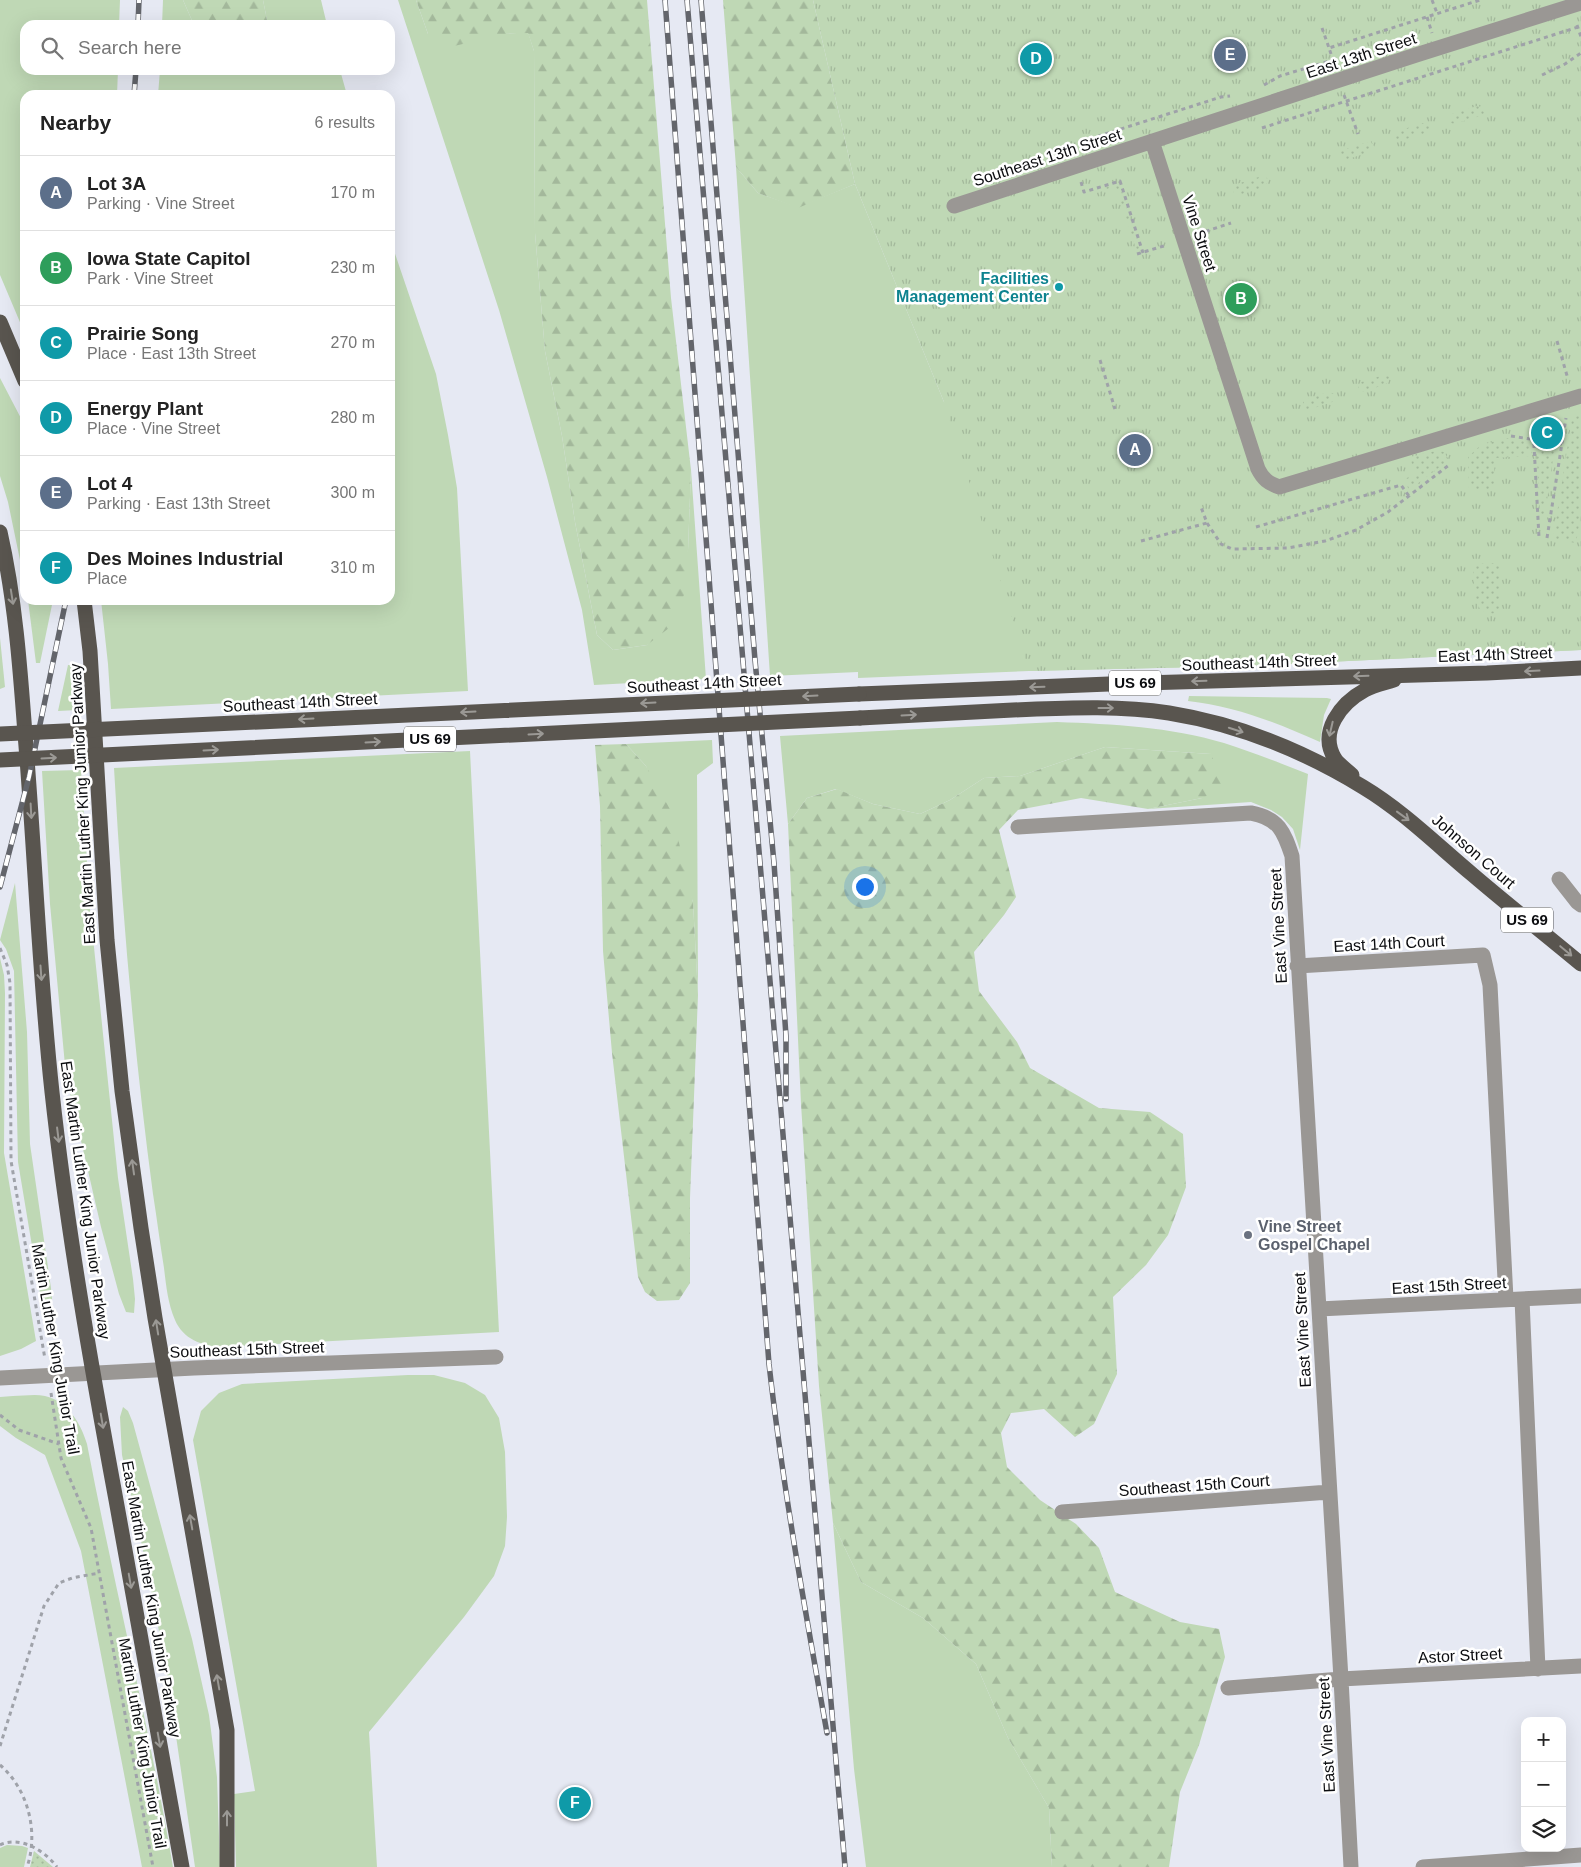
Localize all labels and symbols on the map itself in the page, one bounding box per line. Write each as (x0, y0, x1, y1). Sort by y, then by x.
street label: East 13th Street (1304, 29, 1419, 81)
pin: E (1214, 36, 1246, 74)
pin: D (1020, 40, 1052, 78)
street label: Southeast 13th Street (971, 125, 1124, 189)
street label: Vine Street (1179, 193, 1220, 274)
place label: Facilities Management Center (896, 270, 1049, 305)
pin: B (1225, 280, 1257, 318)
marker: Facilities Management Center (1053, 281, 1065, 293)
pin: C (1531, 414, 1563, 452)
pin: A (1119, 431, 1151, 469)
one-way arrow (7, 589, 17, 605)
street label: East 14th Street (1437, 644, 1553, 665)
street label: Southeast 14th Street (1181, 651, 1337, 674)
street label: East Martin Luther King Junior Parkway (67, 663, 98, 945)
one-way arrow (1525, 666, 1541, 675)
road number: US 69 (1109, 670, 1161, 696)
street label: Southeast 14th Street (626, 671, 782, 696)
one-way arrow (1354, 671, 1370, 681)
one-way arrow (1191, 676, 1208, 686)
one-way arrow (1029, 682, 1045, 691)
street label: Southeast 14th Street (222, 690, 378, 715)
one-way arrow (803, 691, 819, 701)
one-way arrow (640, 699, 656, 708)
one-way arrow (1098, 703, 1114, 713)
one-way arrow (461, 707, 477, 716)
one-way arrow (901, 711, 917, 720)
one-way arrow (298, 715, 314, 724)
one-way arrow (1326, 720, 1335, 736)
one-way arrow (1228, 725, 1244, 735)
road number: US 69 (404, 726, 456, 752)
one-way arrow (527, 729, 543, 738)
one-way arrow (365, 737, 381, 746)
one-way arrow (203, 745, 219, 754)
one-way arrow (40, 753, 56, 762)
one-way arrow (26, 803, 35, 819)
one-way arrow (1396, 811, 1410, 821)
street label: Johnson Court (1429, 811, 1519, 892)
street label: East Vine Street (1267, 867, 1290, 984)
your location (852, 874, 878, 900)
road number: US 69 (1501, 908, 1553, 932)
street label: East 14th Court (1333, 932, 1446, 955)
one-way arrow (1559, 946, 1572, 957)
one-way arrow (37, 965, 46, 981)
street label: East Martin Luther King Junior Parkway (58, 1060, 113, 1340)
one-way arrow (53, 1127, 63, 1143)
one-way arrow (127, 1159, 137, 1175)
place label: Vine Street Gospel Chapel (1258, 1218, 1370, 1253)
marker: Vine Street Gospel Chapel (1242, 1229, 1254, 1241)
street label: Martin Luther King Junior Trail (29, 1243, 82, 1456)
street label: East Vine Street (1291, 1271, 1314, 1388)
street label: East 15th Street (1391, 1274, 1507, 1297)
one-way arrow (152, 1320, 162, 1336)
street label: Southeast 15th Street (169, 1338, 325, 1361)
one-way arrow (97, 1412, 107, 1428)
street label: East Martin Luther King Junior Parkway (119, 1459, 184, 1739)
street label: Southeast 15th Court (1118, 1472, 1271, 1499)
one-way arrow (185, 1514, 195, 1530)
one-way arrow (126, 1572, 136, 1588)
street label: Martin Luther King Junior Trail (116, 1637, 169, 1850)
street label: Astor Street (1417, 1645, 1503, 1666)
one-way arrow (213, 1675, 223, 1691)
street label: East Vine Street (1315, 1676, 1338, 1793)
one-way arrow (155, 1732, 165, 1748)
pin: F (559, 1784, 591, 1822)
one-way arrow (222, 1811, 232, 1827)

